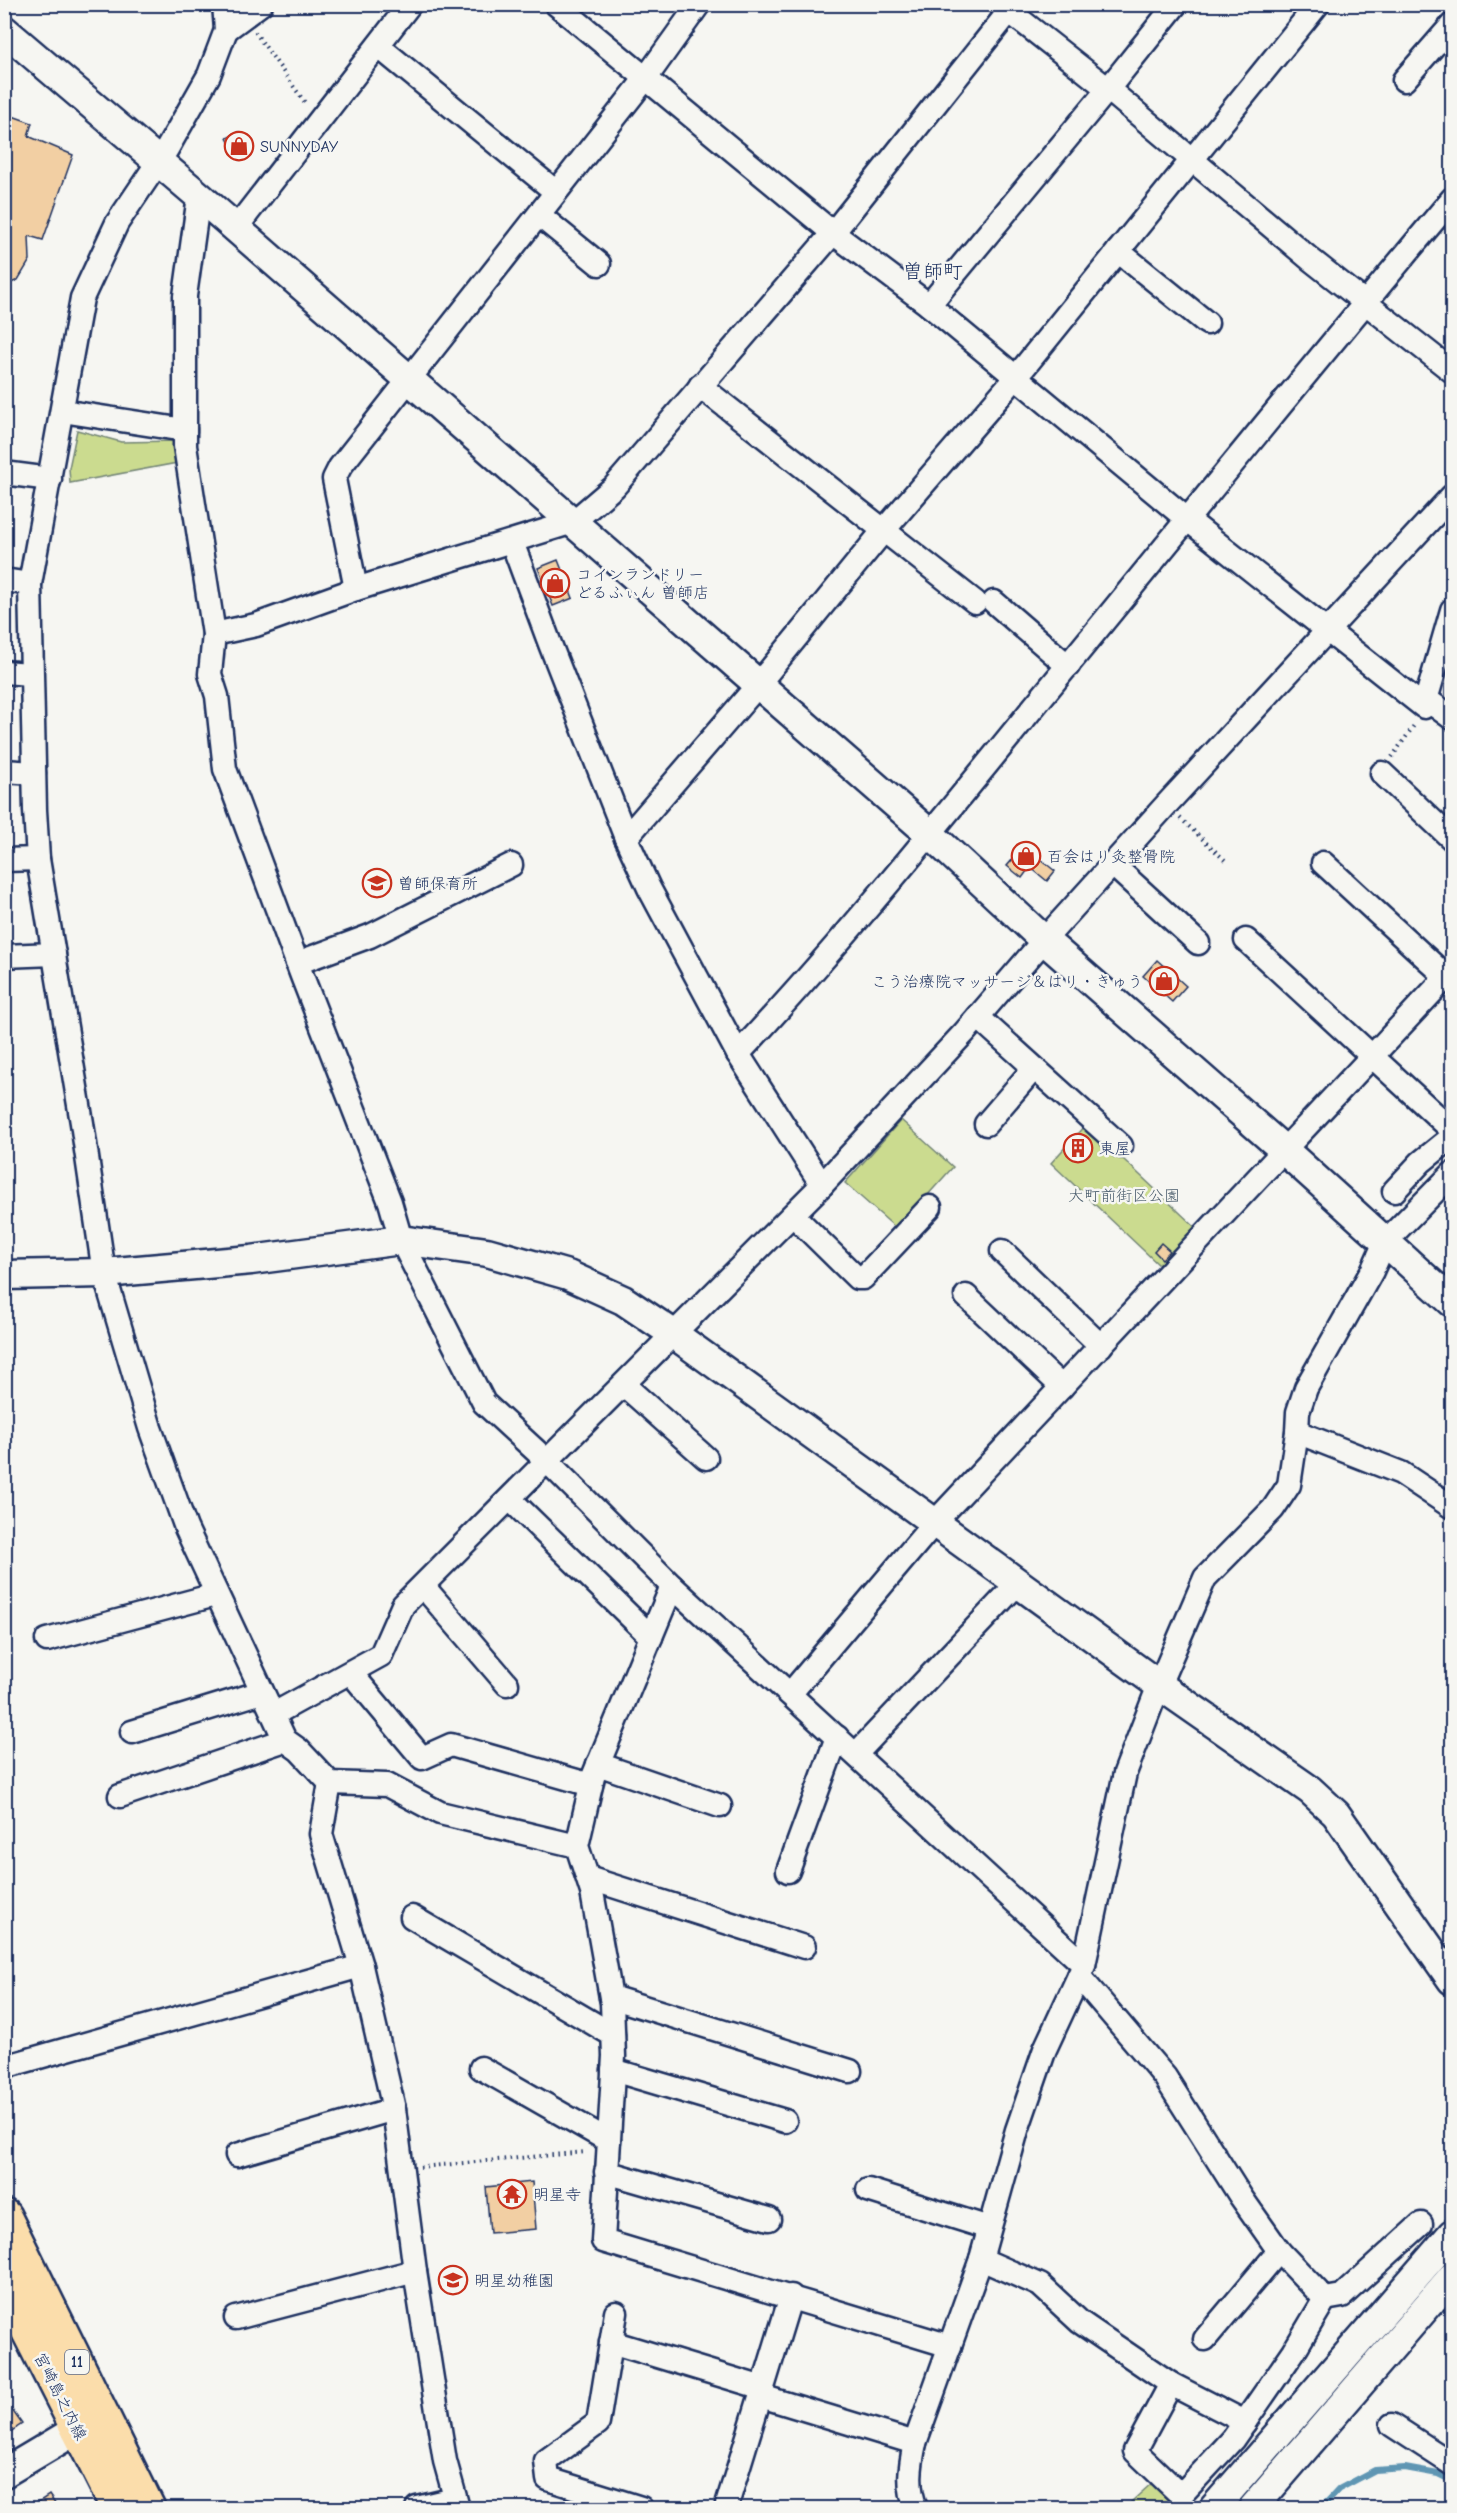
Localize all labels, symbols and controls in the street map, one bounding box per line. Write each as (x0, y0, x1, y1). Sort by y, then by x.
shop icon: SUNNYDAY (223, 130, 255, 162)
place label: SUNNYDAY (260, 138, 339, 156)
district label: 曽師町 (903, 260, 963, 283)
place label: コインランドリー どるふぃん 曽師店 (576, 566, 709, 602)
shop icon: コインランドリー どるふぃん 曽師店 (539, 567, 571, 599)
shop icon: 百会はり灸整骨院 (1010, 840, 1042, 872)
place label: 百会はり灸整骨院 (1047, 848, 1175, 866)
school or university icon: 曽師保育所 (361, 867, 393, 899)
place label: 曽師保育所 (398, 875, 478, 893)
shop icon: こう治療院マッサージ＆はり・きゅう (1148, 965, 1180, 997)
place label: こう治療院マッサージ＆はり・きゅう (871, 973, 1143, 991)
building icon: 東屋 (1062, 1132, 1094, 1164)
place label: 東屋 (1099, 1140, 1131, 1158)
park label: 大町前街区公園 (1068, 1187, 1180, 1205)
temple icon: 明星寺 (496, 2178, 528, 2210)
place label: 明星寺 (533, 2186, 581, 2204)
school or university icon: 明星幼稚園 (437, 2264, 469, 2296)
place label: 明星幼稚園 (474, 2272, 554, 2290)
street label: 宮崎島之内線 (30, 2350, 90, 2443)
road number: 11 (65, 2350, 89, 2374)

